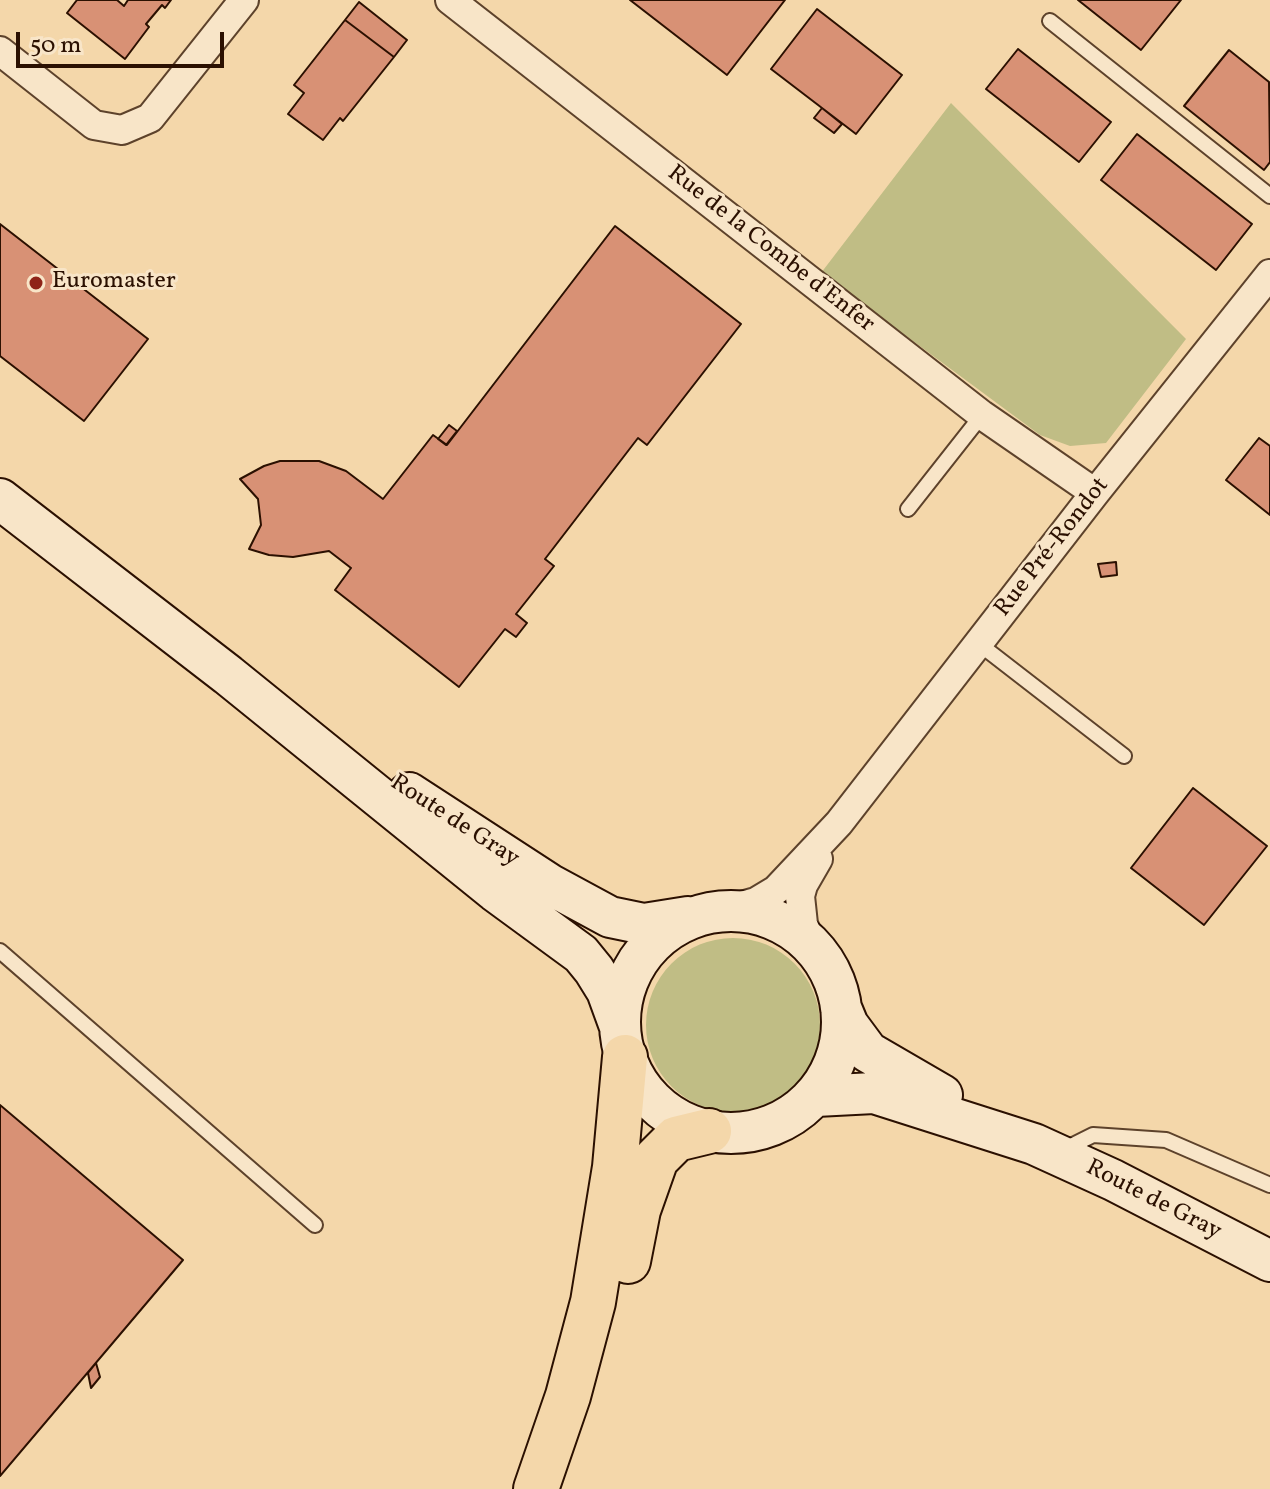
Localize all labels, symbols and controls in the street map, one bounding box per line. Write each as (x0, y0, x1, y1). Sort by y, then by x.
scale bar (20, 16, 228, 66)
text: 50 m (30, 29, 82, 63)
street label: Rue de la Combe d'Enfer (661, 160, 879, 340)
place label: Euromaster (52, 269, 176, 297)
marker: Euromaster (27, 274, 45, 292)
street label: Rue Pré-Rondot (990, 473, 1116, 623)
street label: Route de Gray (384, 770, 524, 874)
street label: Route de Gray (1080, 1155, 1226, 1247)

